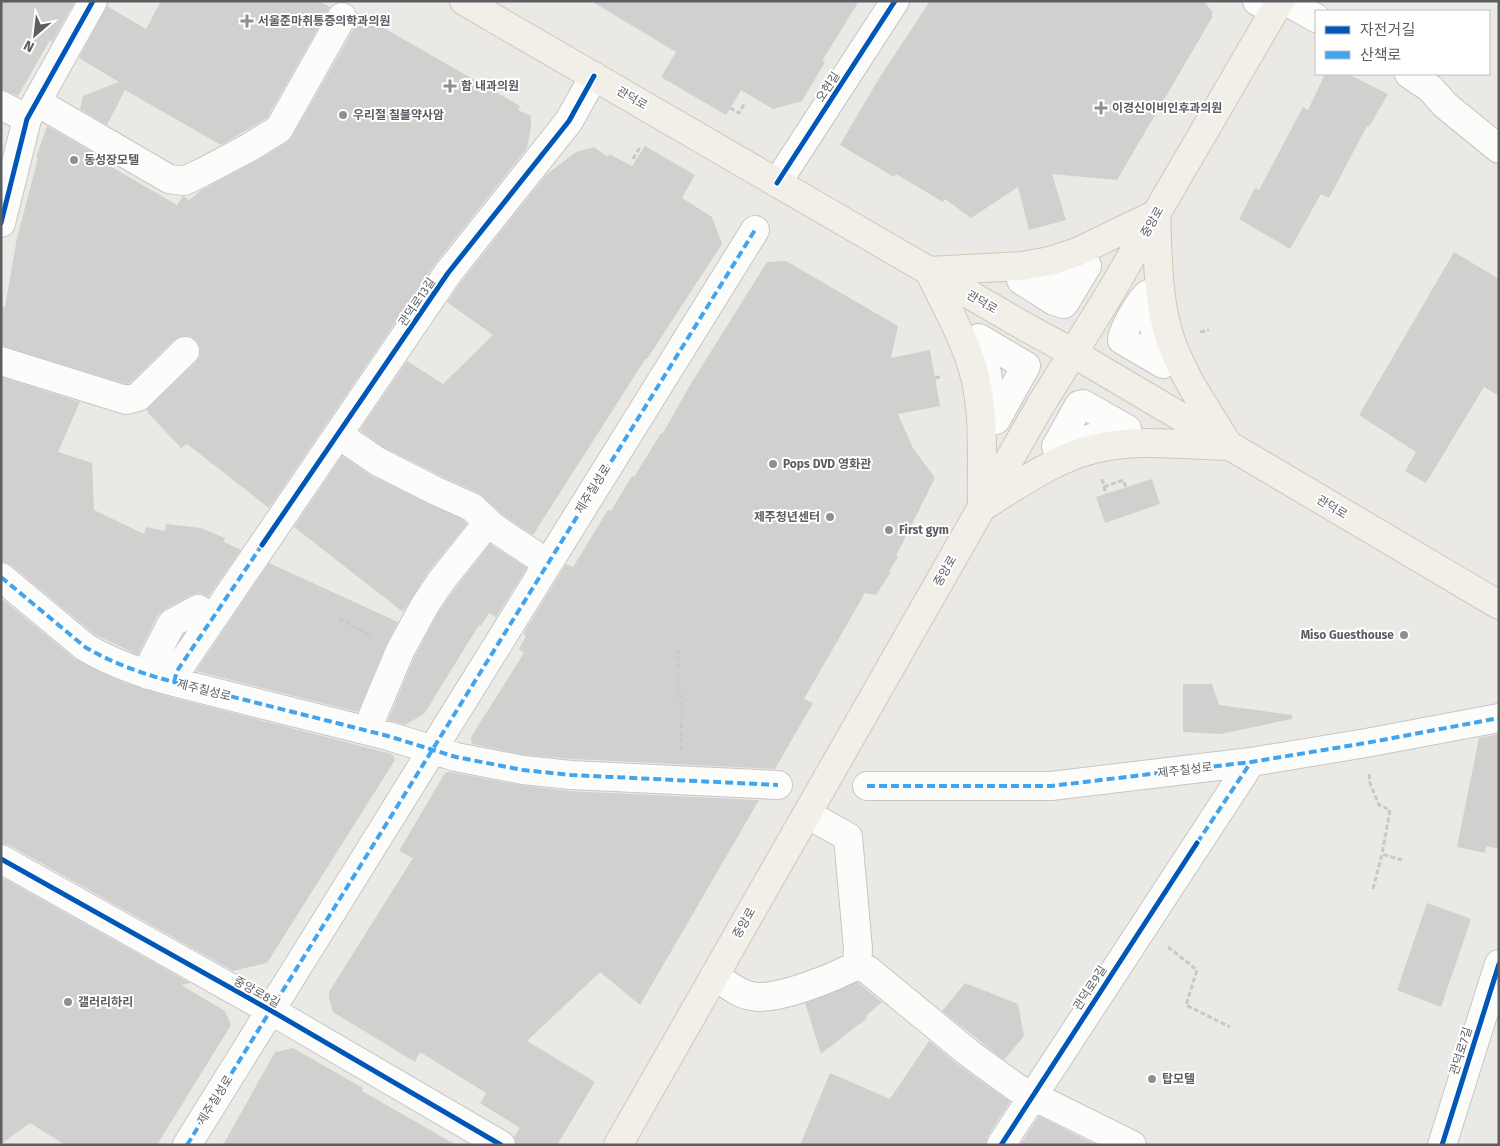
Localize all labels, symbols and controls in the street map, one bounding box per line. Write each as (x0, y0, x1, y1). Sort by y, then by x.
north arrow (10, 10, 60, 60)
legend (1315, 10, 1490, 75)
marker: 서울준마취통증의학과의원 (240, 14, 254, 28)
place label: 서울준마취통증의학과의원 (258, 14, 390, 28)
text: 자전거길 (1360, 21, 1415, 39)
text: N (21, 36, 37, 56)
text: 산책로 (1360, 46, 1401, 64)
street label: 오현길 (813, 69, 843, 105)
marker: 함 내과의원 (443, 79, 457, 93)
place label: 함 내과의원 (461, 79, 519, 93)
street label: 관덕로 (614, 84, 650, 112)
marker: 이경신이비인후과의원 (1094, 101, 1108, 115)
place label: 이경신이비인후과의원 (1112, 101, 1222, 115)
place label: 우리절 칠불약사암 (353, 108, 444, 122)
marker: 우리절 칠불약사암 (337, 109, 349, 121)
place label: 동성장모텔 (84, 153, 139, 167)
marker: 동성장모텔 (68, 154, 80, 166)
street label: 중앙로 (1138, 204, 1166, 240)
street label: 관덕로13길 (396, 275, 438, 329)
street label: 관덕로 (964, 288, 1000, 316)
place label: Pops DVD 영화관 (783, 457, 871, 471)
marker: Pops DVD 영화관 (767, 458, 779, 470)
street label: 제주칠성로 (572, 462, 614, 516)
street label: 관덕로 (1314, 492, 1350, 522)
place label: 제주청년센터 (754, 510, 820, 524)
marker: 제주청년센터 (824, 511, 836, 523)
place label: First gym (899, 523, 949, 537)
marker: First gym (883, 524, 895, 536)
street label: 중앙로 (931, 553, 959, 589)
place label: Miso Guesthouse (1301, 628, 1394, 642)
marker: Miso Guesthouse (1398, 629, 1410, 641)
street label: 제주칠성로 (176, 677, 232, 703)
street label: 제주칠성로 (1157, 760, 1213, 780)
street label: 중앙로 (730, 905, 758, 941)
street label: 관덕로9길 (1070, 963, 1110, 1013)
street label: 중앙로8길 (231, 974, 283, 1010)
place label: 갤러리하리 (78, 995, 133, 1009)
marker: 갤러리하리 (62, 996, 74, 1008)
street label: 관덕로7길 (1447, 1025, 1475, 1077)
place label: 탑모텔 (1162, 1072, 1195, 1086)
street label: 제주칠성로 (194, 1073, 236, 1127)
marker: 탑모텔 (1146, 1073, 1158, 1085)

